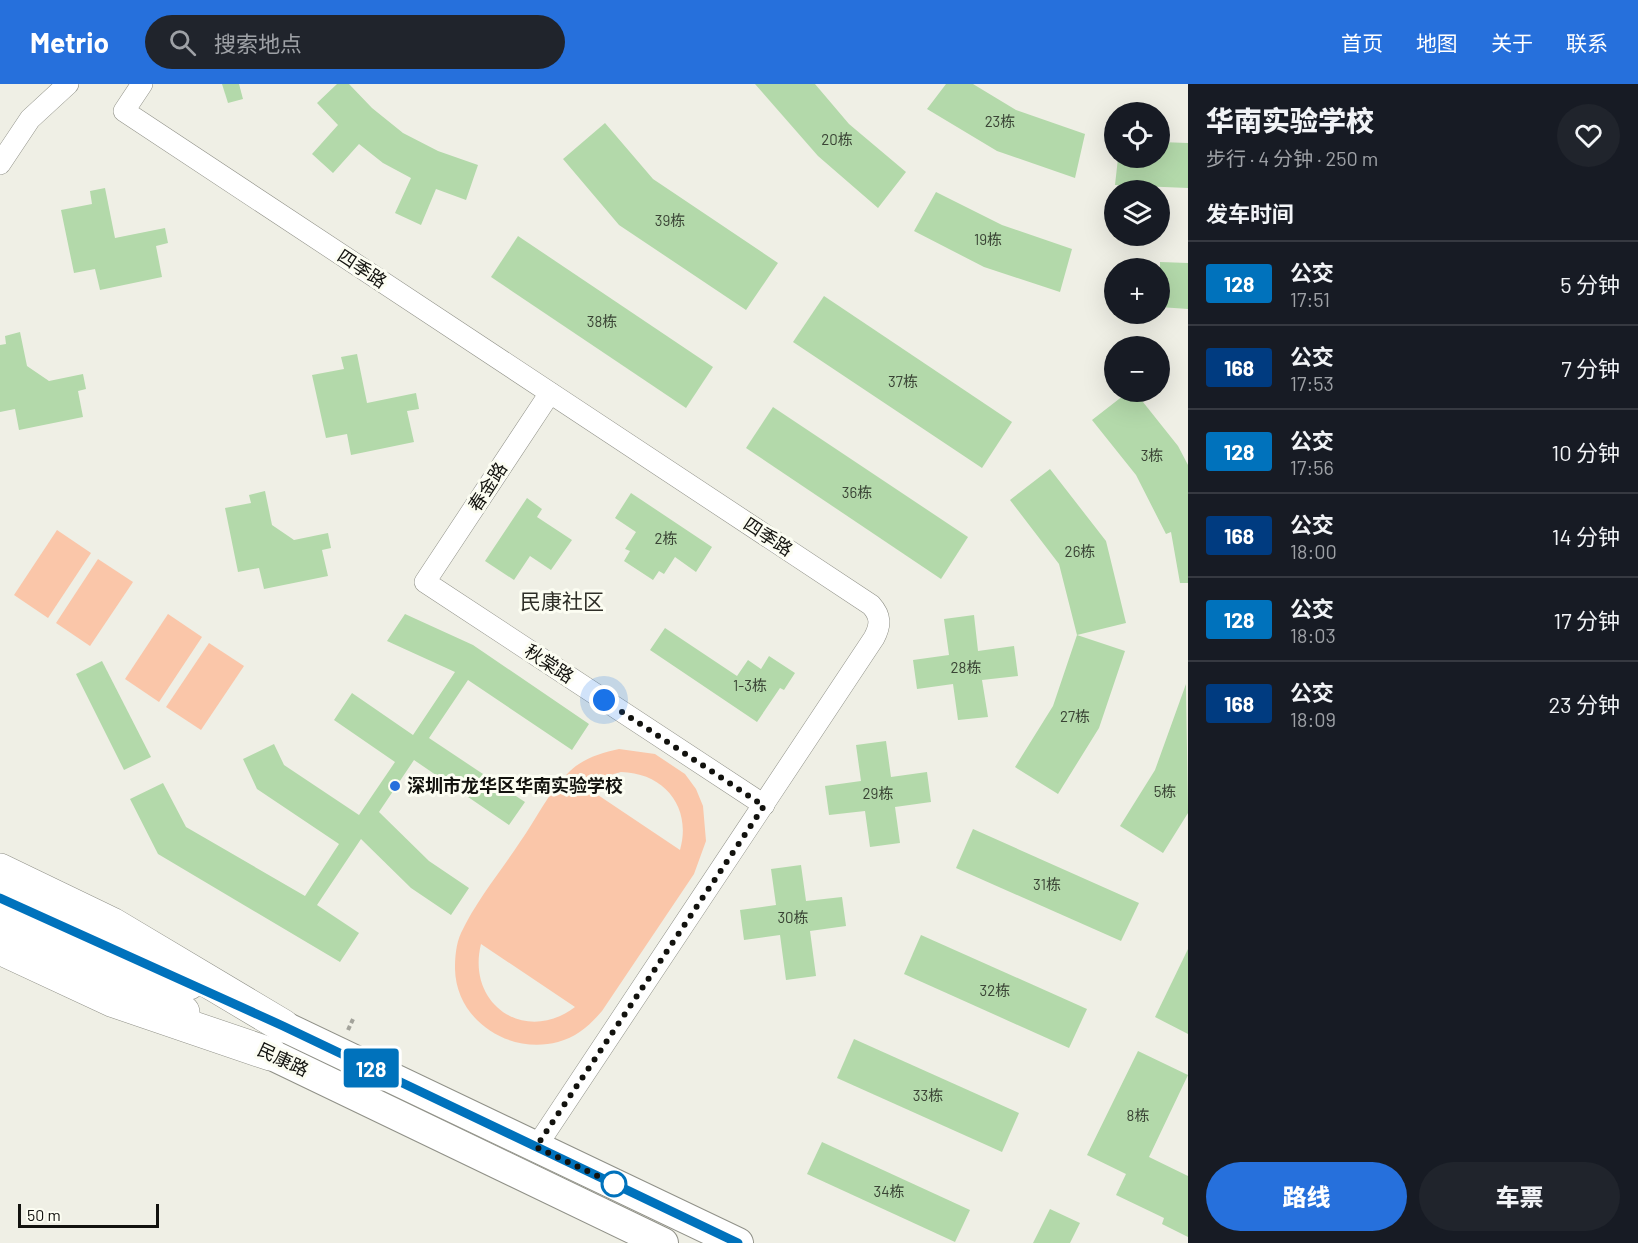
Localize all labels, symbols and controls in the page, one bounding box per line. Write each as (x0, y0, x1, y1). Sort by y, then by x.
search box (145, 15, 565, 69)
text: Metrio (30, 25, 109, 59)
icon: search (166, 26, 199, 59)
text: 搜索地点 (214, 30, 302, 56)
text: 首页 (1341, 30, 1383, 55)
text: 地图 (1416, 30, 1458, 55)
text: 关于 (1491, 30, 1533, 55)
text: 联系 (1566, 30, 1608, 55)
map controls (1104, 102, 1170, 402)
button: locate (1104, 102, 1170, 168)
text: 华南实验学校 (1206, 103, 1374, 137)
button: heart (1557, 104, 1620, 167)
house number: 23栋 (985, 112, 1015, 130)
house number: 20栋 (821, 130, 853, 148)
text: 步行 · 4 分钟 · 250 m (1206, 146, 1378, 170)
button: layers (1104, 180, 1170, 246)
text: 发车时间 (1206, 200, 1294, 226)
house number: 39栋 (655, 211, 685, 229)
house number: 19栋 (974, 230, 1002, 248)
street label: 四季路 (334, 244, 391, 292)
button: + (1104, 258, 1170, 324)
text: 公交 (1290, 259, 1334, 285)
text: 128 (1224, 271, 1254, 296)
text: 5 分钟 (1560, 271, 1620, 297)
text: 17:51 (1290, 287, 1330, 311)
house number: 38栋 (587, 312, 617, 330)
button: − (1104, 336, 1170, 402)
text: 公交 (1290, 343, 1334, 369)
text: 168 (1224, 355, 1254, 380)
text: 7 分钟 (1561, 355, 1620, 381)
text: 17:53 (1290, 371, 1334, 395)
house number: 37栋 (888, 372, 918, 390)
text: 公交 (1290, 427, 1334, 453)
text: 128 (1224, 439, 1254, 464)
text: 10 分钟 (1551, 439, 1620, 465)
house number: 3栋 (1141, 446, 1163, 464)
text: 17:56 (1290, 455, 1334, 479)
street label: 春金路 (463, 458, 511, 515)
house number: 36栋 (842, 483, 872, 501)
text: 公交 (1290, 511, 1334, 537)
street label: 四季路 (740, 512, 797, 560)
text: 168 (1224, 523, 1254, 548)
text: 14 分钟 (1552, 523, 1620, 549)
house number: 2栋 (654, 529, 678, 547)
text: 18:00 (1290, 539, 1337, 563)
house number: 26栋 (1065, 542, 1095, 560)
district label: 民康社区 (520, 588, 604, 613)
text: 公交 (1290, 595, 1334, 621)
text: 128 (1224, 607, 1254, 632)
text: 17 分钟 (1553, 607, 1620, 633)
text: 18:03 (1290, 623, 1336, 647)
street label: 秋棠路 (521, 639, 578, 687)
house number: 28栋 (951, 658, 981, 676)
house number: 1-3栋 (733, 676, 767, 694)
text: 公交 (1290, 679, 1334, 705)
your location (589, 685, 619, 715)
text: 168 (1224, 691, 1254, 716)
text: 23 分钟 (1549, 691, 1620, 717)
house number: 27栋 (1060, 707, 1090, 725)
text: 18:09 (1290, 707, 1336, 731)
place label: 深圳市龙华区华南实验学校 (407, 774, 623, 796)
marker: 深圳市龙华区华南实验学校 (388, 779, 402, 793)
house number: 5栋 (1154, 782, 1176, 800)
house number: 29栋 (863, 784, 893, 802)
house number: 31栋 (1033, 875, 1061, 893)
house number: 30栋 (777, 908, 809, 926)
house number: 32栋 (980, 981, 1010, 999)
street label: 民康路 (254, 1038, 313, 1080)
line badge: 128 (336, 1048, 406, 1088)
text: 128 (356, 1056, 386, 1081)
house number: 33栋 (913, 1086, 943, 1104)
house number: 8栋 (1127, 1106, 1149, 1124)
button: 路线 (1206, 1162, 1407, 1231)
button: 车票 (1419, 1162, 1620, 1231)
unlabelled marker (601, 1171, 627, 1197)
house number: 34栋 (874, 1182, 905, 1200)
scale bar (18, 1201, 159, 1228)
text: 50 m (27, 1205, 61, 1224)

